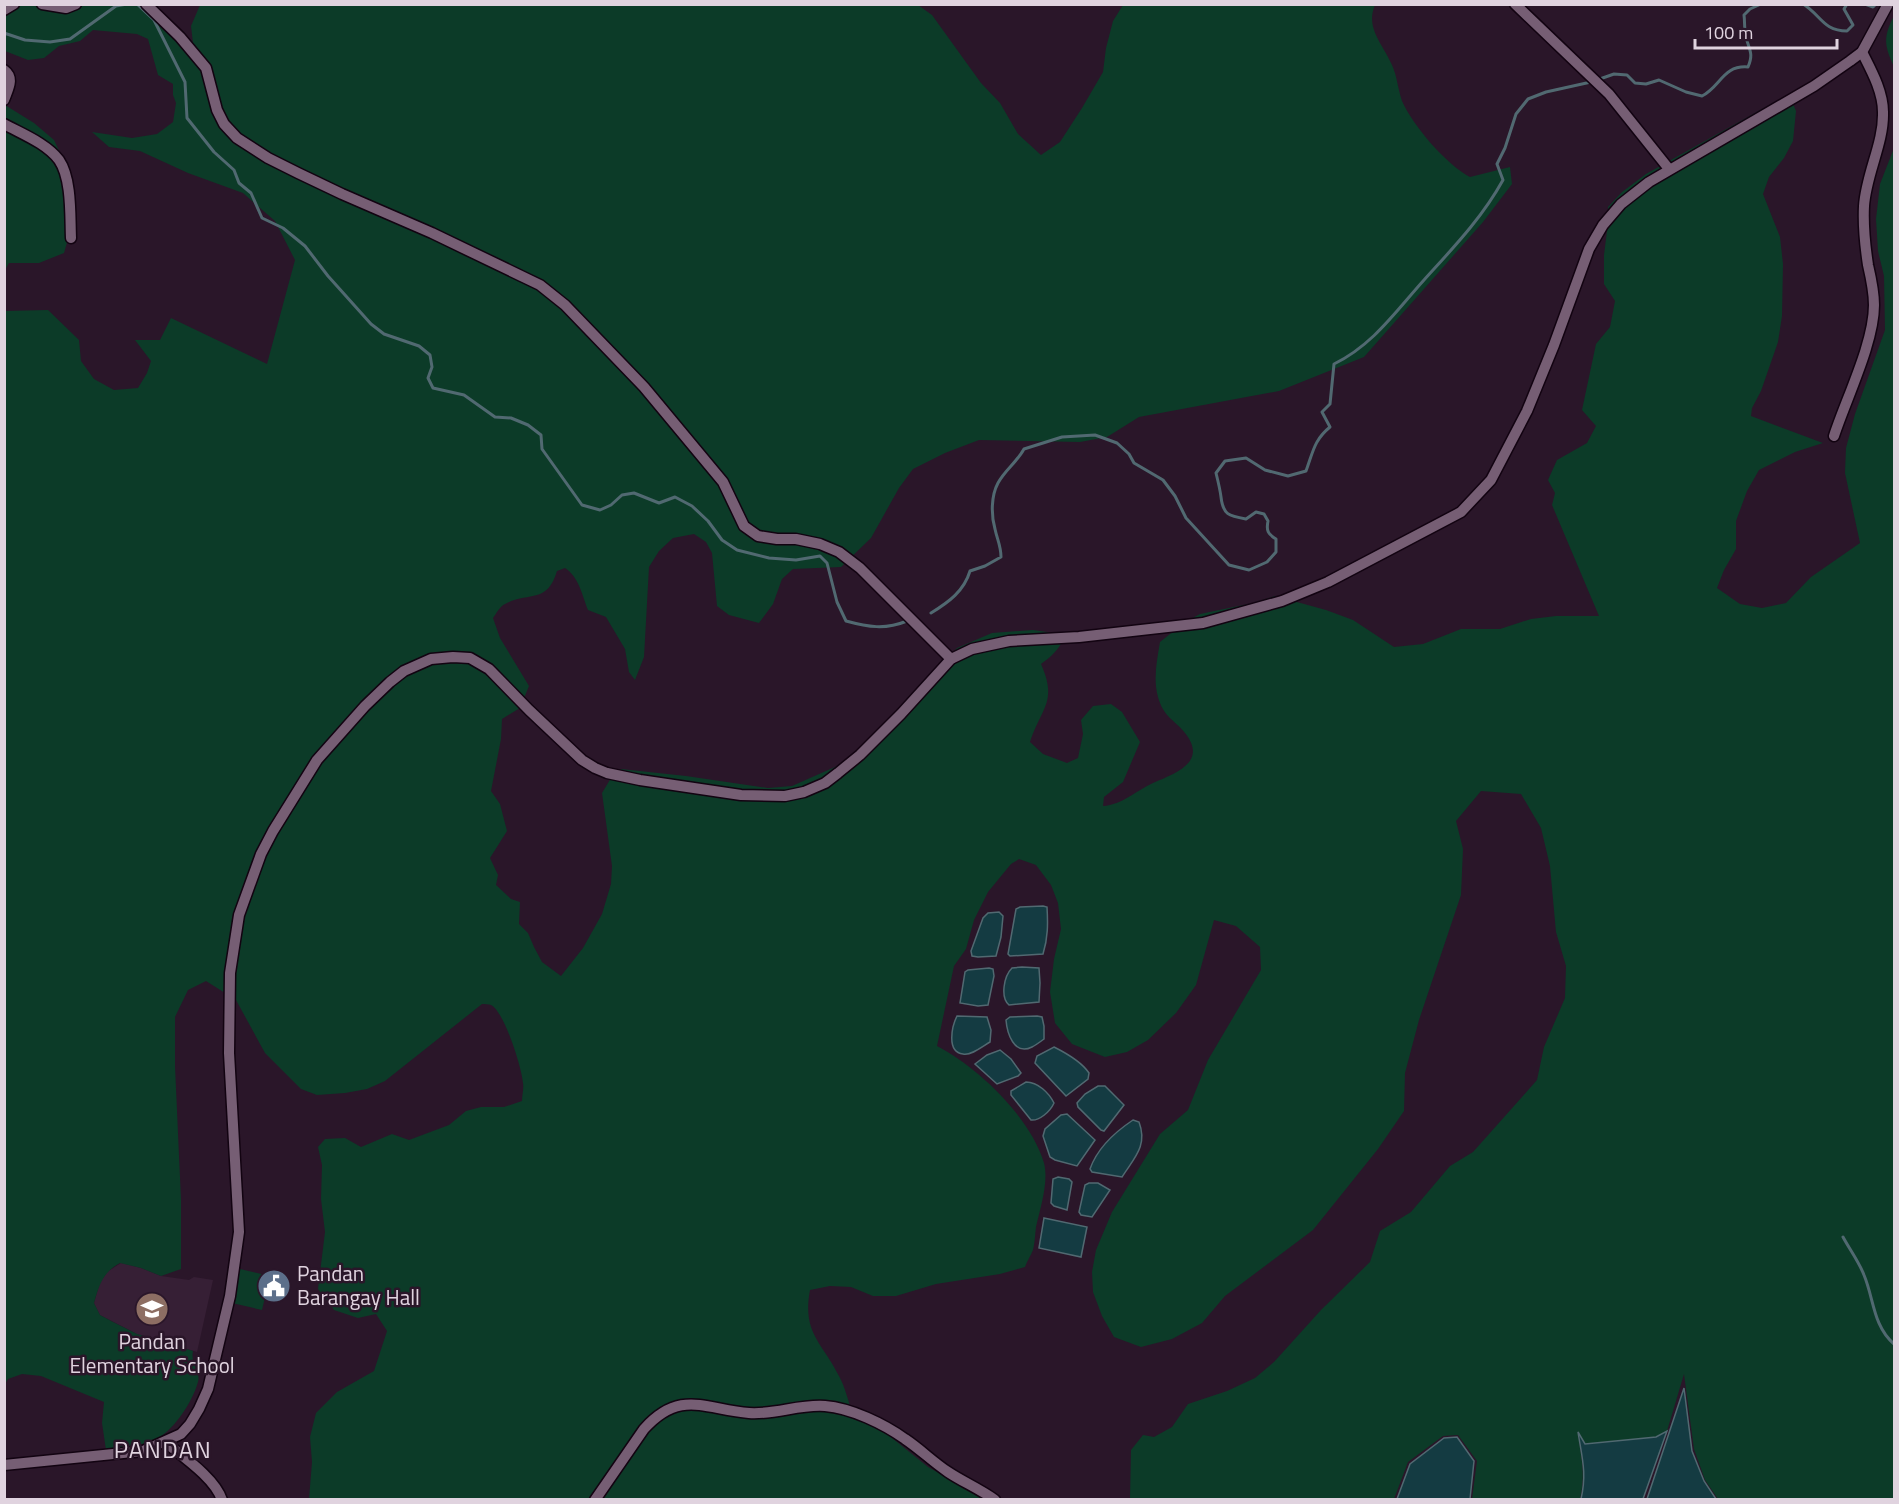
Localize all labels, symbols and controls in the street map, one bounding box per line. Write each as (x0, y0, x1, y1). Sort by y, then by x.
scale bar (1695, 12, 1838, 50)
text: 100 m (1704, 19, 1753, 46)
place label: Pandan Barangay Hall (297, 1257, 420, 1313)
public building icon: Pandan Barangay Hall (256, 1268, 292, 1304)
school or university icon: Pandan Elementary School (134, 1291, 170, 1327)
place label: Pandan Elementary School (69, 1325, 235, 1381)
district label: PANDAN (114, 1431, 212, 1467)

